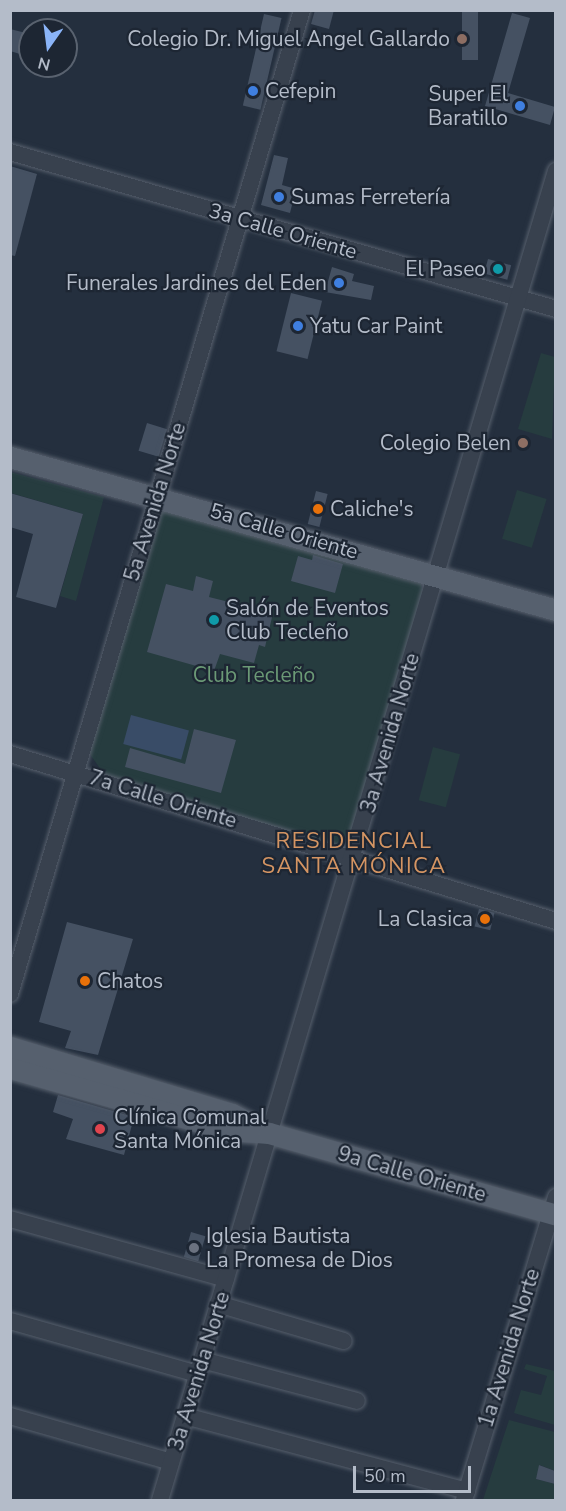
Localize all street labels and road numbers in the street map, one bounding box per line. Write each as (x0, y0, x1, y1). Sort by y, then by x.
street label: 3a Calle Oriente (206, 198, 360, 264)
street label: 5a Avenida Norte (119, 419, 191, 585)
street label: 5a Calle Oriente (207, 498, 361, 564)
street label: 3a Avenida Norte (355, 650, 425, 816)
street label: 7a Calle Oriente (86, 765, 240, 833)
street label: 9a Calle Oriente (335, 1141, 489, 1207)
street label: 1a Avenida Norte (473, 1265, 545, 1431)
street label: 3a Avenida Norte (163, 1288, 235, 1454)

